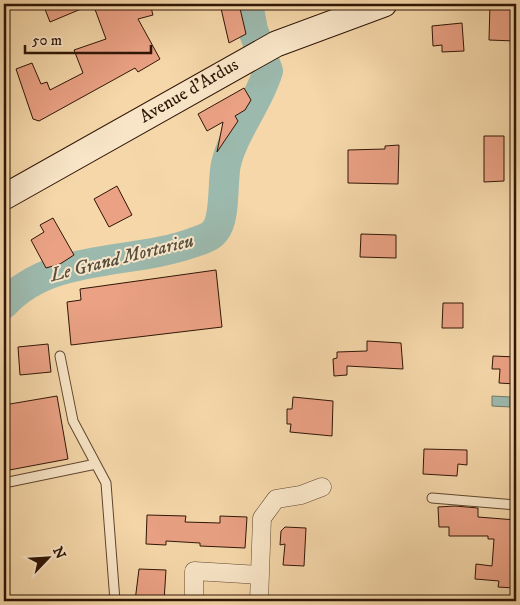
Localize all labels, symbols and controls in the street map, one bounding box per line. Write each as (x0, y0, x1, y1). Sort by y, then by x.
scale bar (25, 22, 151, 54)
text: 50 m (32, 31, 62, 50)
street label: Avenue d'Ardus (136, 54, 242, 128)
water label: Le Grand Mortarieu (47, 229, 196, 287)
north arrow (22, 532, 72, 582)
text: N (48, 544, 70, 562)

